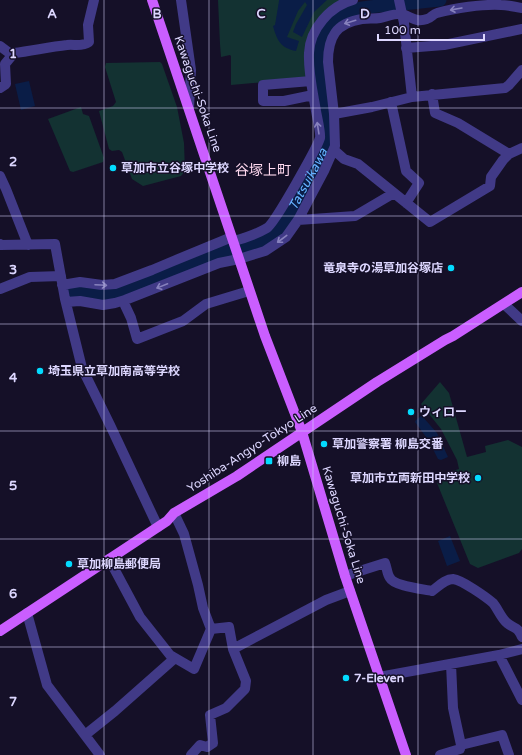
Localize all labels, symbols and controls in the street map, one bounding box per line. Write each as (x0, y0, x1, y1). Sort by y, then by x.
text: A (47, 6, 57, 22)
text: B (152, 6, 162, 22)
text: C (256, 6, 266, 22)
text: D (360, 6, 370, 22)
one-way arrow (449, 6, 462, 14)
scale bar (378, 16, 484, 42)
one-way arrow (345, 19, 357, 27)
text: 100 m (384, 23, 421, 37)
street label: Kawaguchi-Soka Line (172, 34, 225, 154)
text: 1 (9, 46, 17, 62)
one-way arrow (314, 122, 322, 135)
water label: Tatsuikawa (285, 145, 332, 213)
text: 2 (9, 154, 17, 170)
place label: 草加市立谷塚中学校 (121, 161, 229, 175)
district label: 谷塚上町 (235, 162, 291, 179)
marker: 草加市立谷塚中学校 (108, 163, 118, 173)
one-way arrow (277, 235, 288, 243)
place label: 竜泉寺の湯草加谷塚店 (323, 261, 443, 275)
text: 3 (9, 262, 17, 278)
marker: 竜泉寺の湯草加谷塚店 (446, 263, 456, 273)
one-way arrow (94, 281, 107, 288)
one-way arrow (156, 282, 168, 290)
place label: 埼玉県立草加南高等学校 (48, 364, 180, 378)
marker: 埼玉県立草加南高等学校 (35, 366, 45, 376)
text: 4 (9, 370, 18, 386)
street label: Yoshiba-Angyo-Tokyo Line (185, 401, 320, 495)
place label: ウィロー (419, 405, 467, 419)
marker: ウィロー (406, 407, 416, 417)
place label: 草加警察署 柳島交番 (332, 437, 444, 451)
marker: 草加警察署 柳島交番 (319, 439, 329, 449)
place label: 柳島 (277, 454, 301, 468)
marker: 柳島 (264, 456, 274, 466)
street label: Kawaguchi-Soka Line (319, 465, 369, 586)
place label: 草加市立両新田中学校 (350, 471, 470, 485)
marker: 草加市立両新田中学校 (473, 473, 483, 483)
text: 5 (9, 478, 17, 494)
place label: 草加柳島郵便局 (77, 557, 161, 571)
marker: 草加柳島郵便局 (64, 559, 74, 569)
text: 6 (9, 586, 17, 602)
place label: 7-Eleven (354, 671, 404, 685)
marker: 7-Eleven (341, 673, 351, 683)
text: 7 (9, 694, 17, 710)

